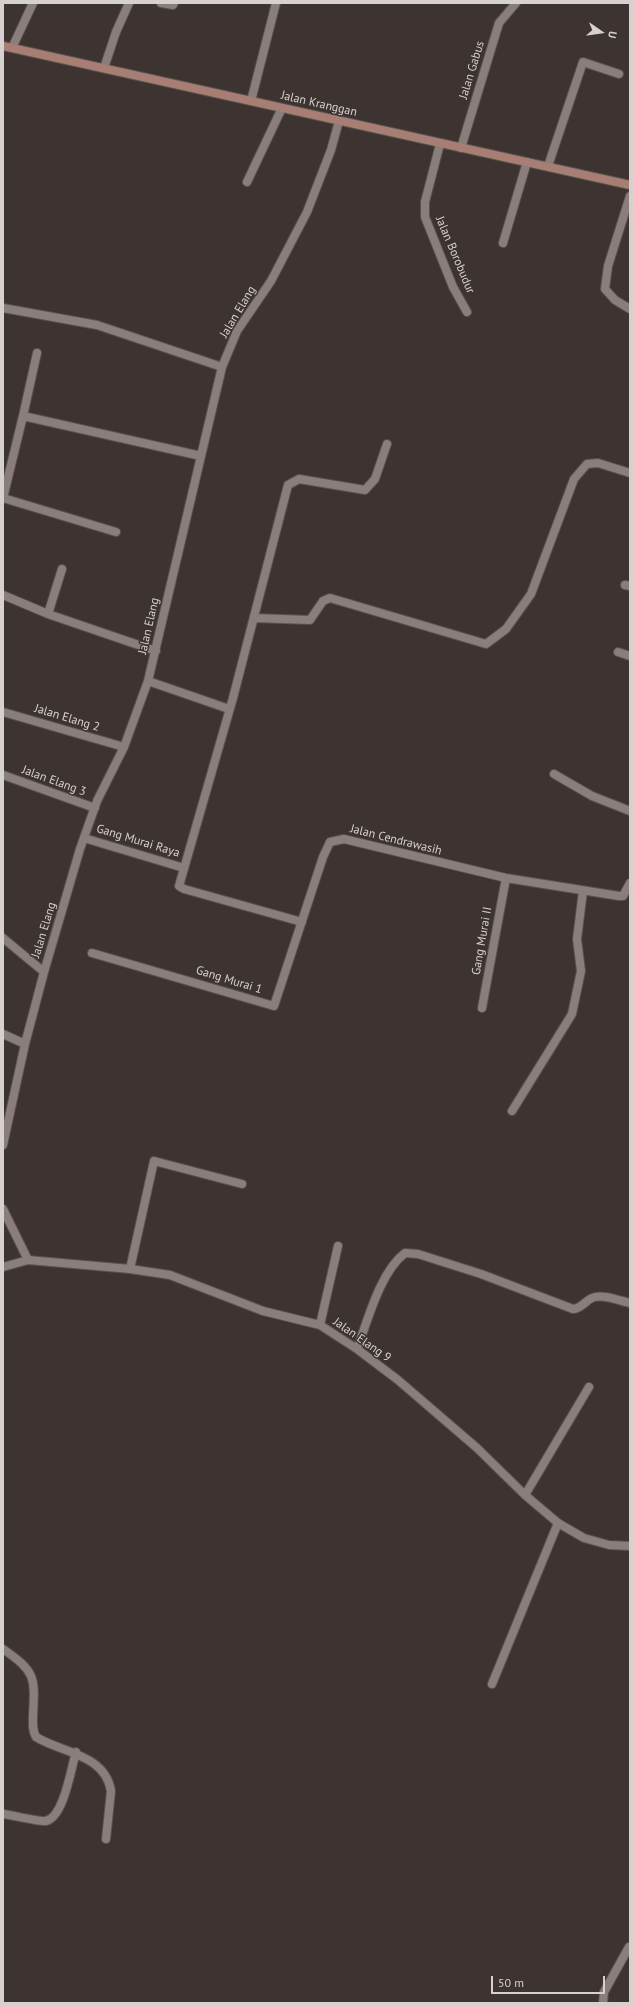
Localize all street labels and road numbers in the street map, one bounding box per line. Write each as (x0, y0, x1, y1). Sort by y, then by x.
street label: Jalan Gabus (456, 39, 488, 101)
street label: Jalan Kranggan (280, 88, 358, 120)
street label: Jalan Borobudur (432, 214, 478, 296)
street label: Jalan Elang (217, 284, 259, 340)
street label: Jalan Elang (136, 596, 162, 656)
street label: Jalan Elang 2 (33, 701, 101, 735)
street label: Jalan Elang 3 (20, 763, 88, 799)
street label: Gang Murai Raya (95, 821, 181, 861)
street label: Jalan Cendrawasih (349, 822, 443, 858)
street label: Jalan Elang (29, 900, 59, 960)
street label: Gang Murai II (469, 906, 495, 976)
street label: Gang Murai 1 (194, 963, 264, 997)
street label: Jalan Elang 9 (330, 1315, 394, 1365)

